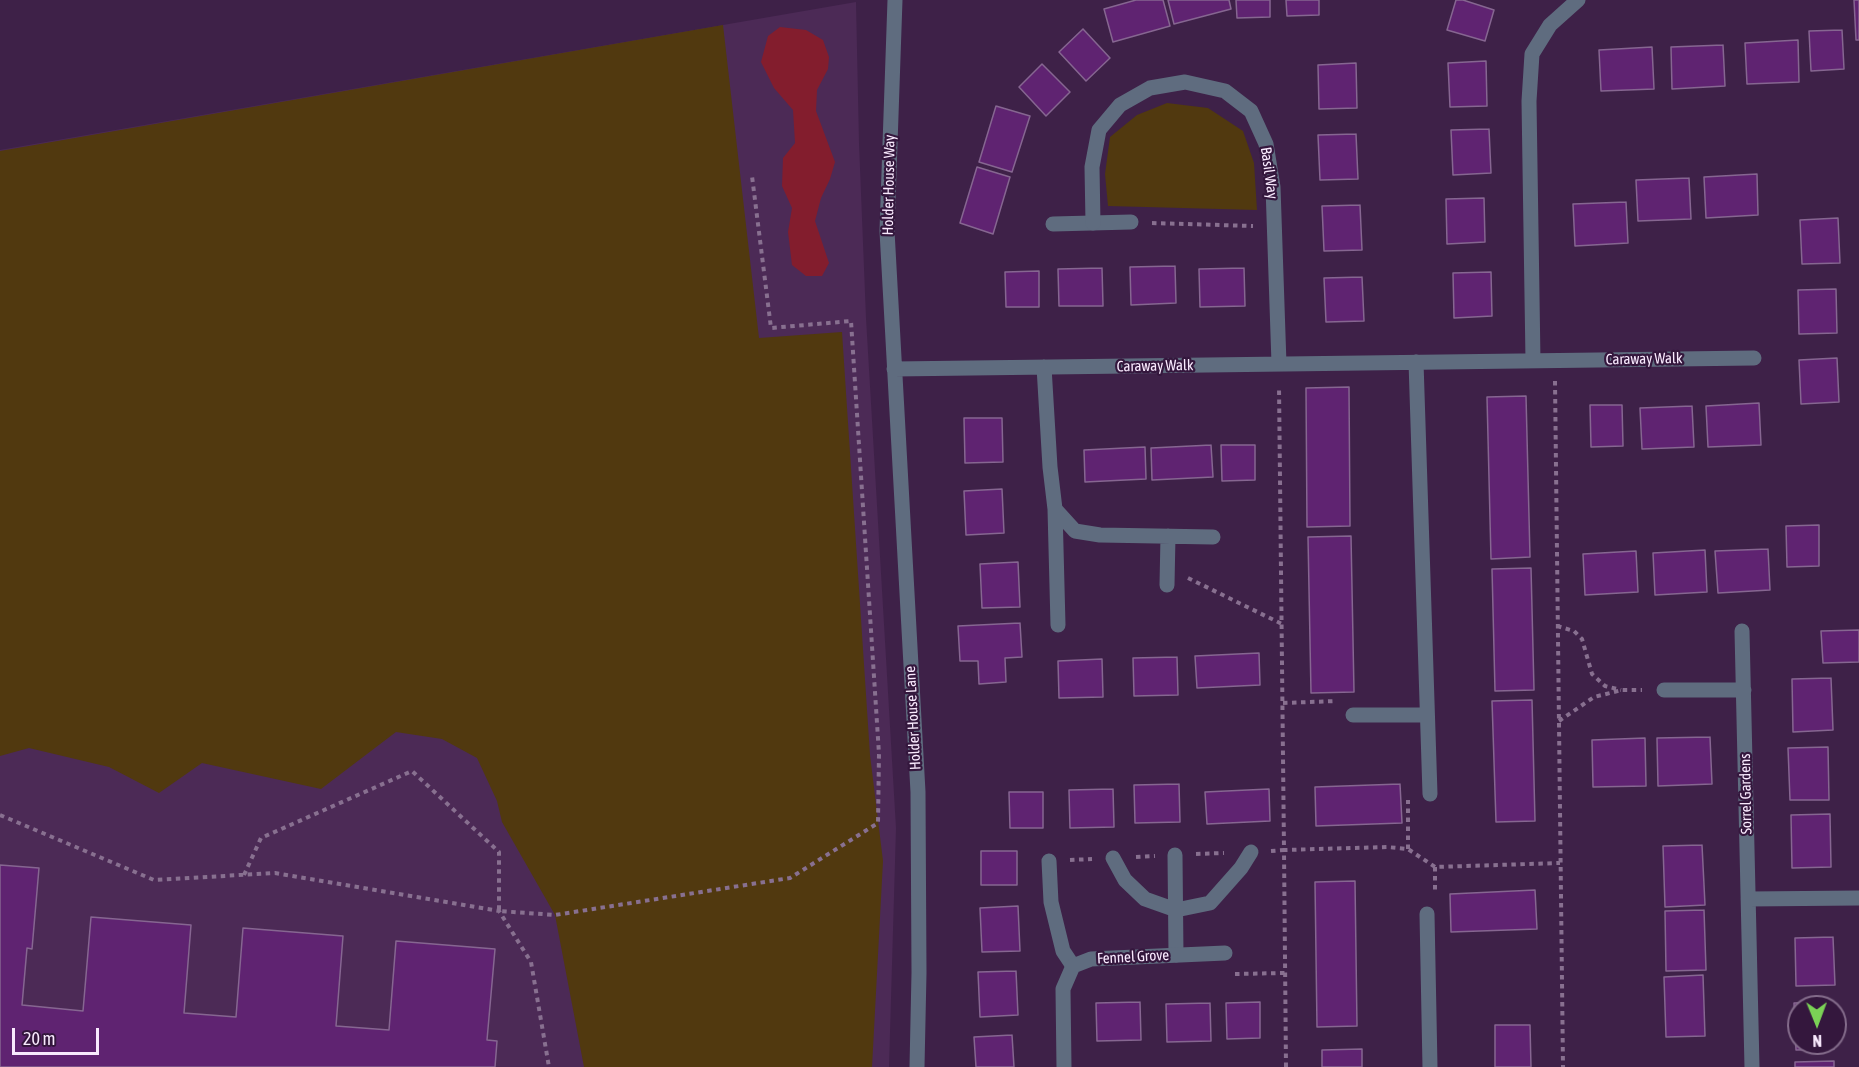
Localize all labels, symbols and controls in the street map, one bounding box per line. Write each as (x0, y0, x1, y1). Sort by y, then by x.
street label: Holder House Way (879, 134, 899, 236)
street label: Basil Way (1256, 146, 1282, 200)
street label: Caraway Walk (1605, 349, 1683, 369)
street label: Caraway Walk (1116, 356, 1194, 376)
street label: Holder House Lane (901, 666, 925, 770)
street label: Sorrel Gardens (1736, 753, 1756, 835)
street label: Fennel Grove (1097, 946, 1169, 968)
north arrow (1787, 995, 1847, 1055)
scale bar (15, 1016, 102, 1054)
text: 20 m (23, 1028, 55, 1049)
text: N (1812, 1032, 1822, 1050)

